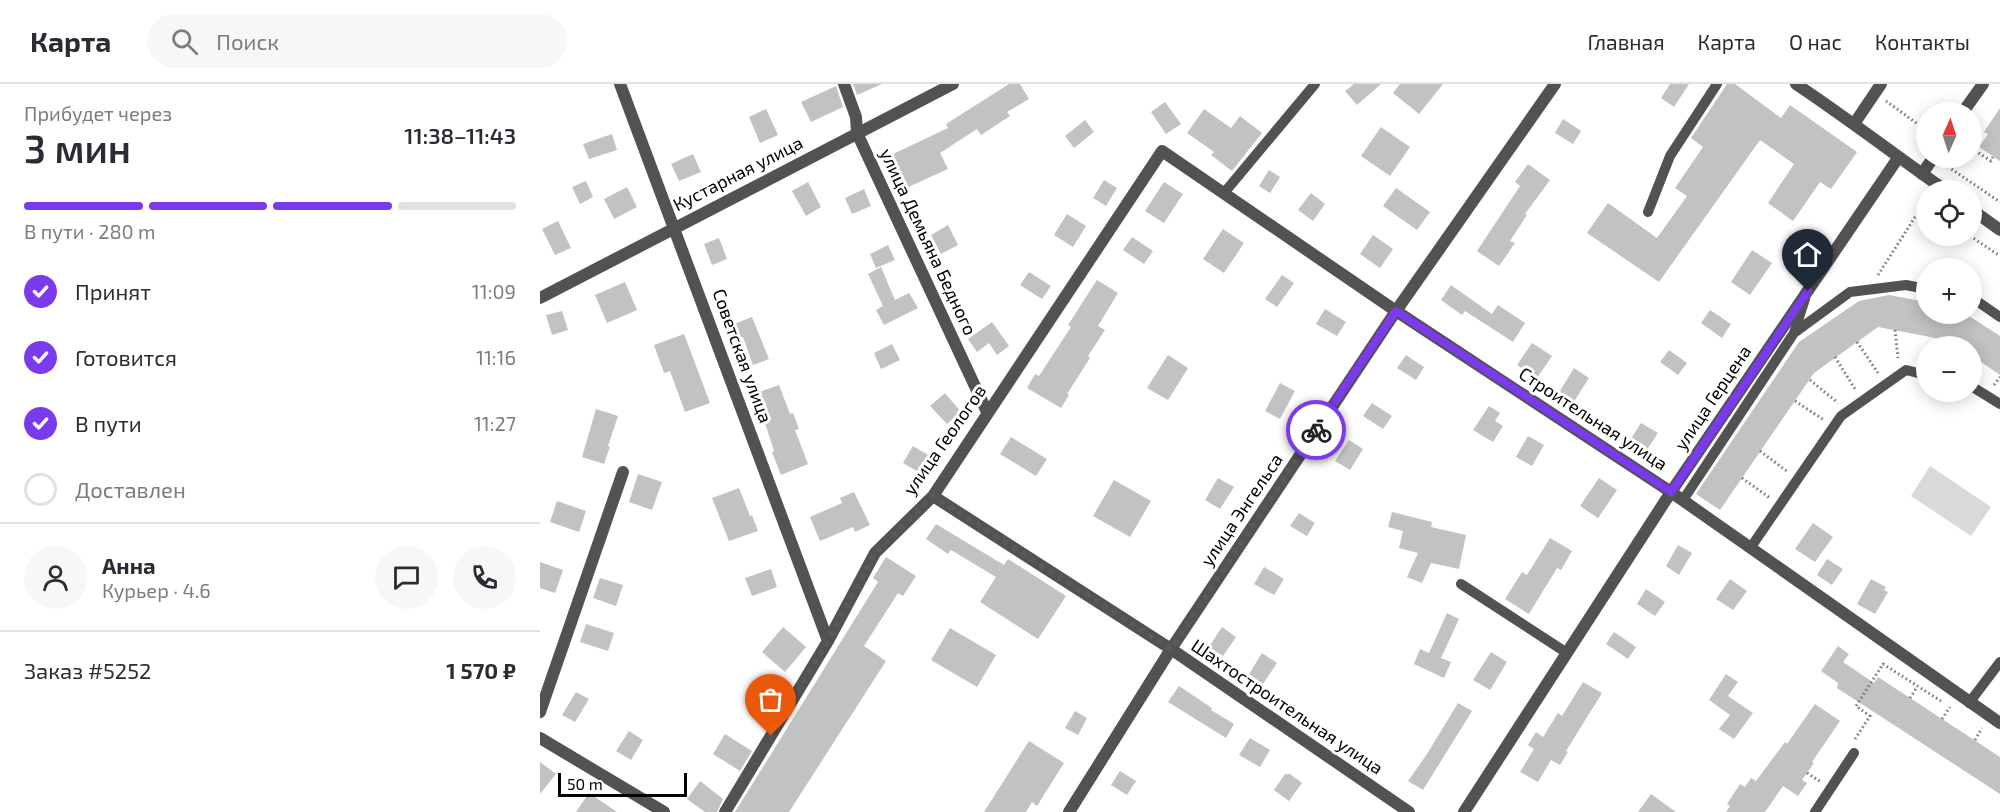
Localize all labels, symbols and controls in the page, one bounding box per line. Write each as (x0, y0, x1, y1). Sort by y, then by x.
search box (147, 14, 567, 68)
text: Карта (30, 24, 111, 58)
icon: search (168, 25, 201, 58)
text: Поиск (216, 28, 279, 54)
text: Главная (1588, 29, 1665, 54)
text: Карта (1698, 29, 1756, 54)
text: О нас (1789, 29, 1842, 54)
text: Контакты (1875, 29, 1970, 54)
text: Прибудет через (24, 101, 172, 125)
north arrow (1916, 102, 1982, 168)
map controls (1916, 102, 1982, 402)
text: 11:38–11:43 (404, 122, 516, 148)
text: 3 мин (24, 124, 131, 171)
street label: Кустарная улица (669, 131, 806, 215)
street label: улица Демьяна Бедного (876, 145, 982, 338)
button: locate (1916, 180, 1982, 246)
text: В пути · 280 m (24, 219, 156, 243)
pin (1782, 229, 1833, 291)
icon: home (1791, 238, 1824, 271)
button: + (1916, 258, 1982, 324)
icon: check (24, 275, 57, 308)
text: Принят (75, 278, 151, 304)
text: 11:09 (472, 279, 516, 303)
street label: Советская улица (709, 286, 777, 426)
button: − (1916, 336, 1982, 402)
icon: check (24, 341, 57, 374)
street label: улица Герцена (1669, 341, 1755, 454)
text: Готовится (75, 344, 177, 370)
text: 11:16 (476, 345, 516, 369)
street label: Строительная улица (1515, 362, 1672, 474)
street label: улица Геологов (898, 380, 990, 499)
courier (1286, 400, 1346, 460)
icon: check (24, 407, 57, 440)
text: В пути (75, 410, 142, 436)
text: 11:27 (474, 411, 516, 435)
icon: bike (1300, 414, 1333, 447)
street label: улица Энгельса (1195, 449, 1287, 570)
text: Доставлен (75, 476, 186, 502)
button: person (24, 546, 87, 609)
button: chat (375, 546, 438, 609)
button: phone (453, 546, 516, 609)
text: Анна (102, 552, 156, 578)
text: Курьер · 4.6 (102, 578, 211, 602)
street label: Шахтостроительная улица (1188, 634, 1388, 779)
text: Заказ #5252 (24, 657, 151, 683)
text: 1 570 ₽ (446, 657, 516, 683)
pin (745, 674, 796, 736)
icon: bag (754, 683, 787, 716)
scale bar (558, 770, 687, 798)
text: 50 m (567, 774, 603, 793)

